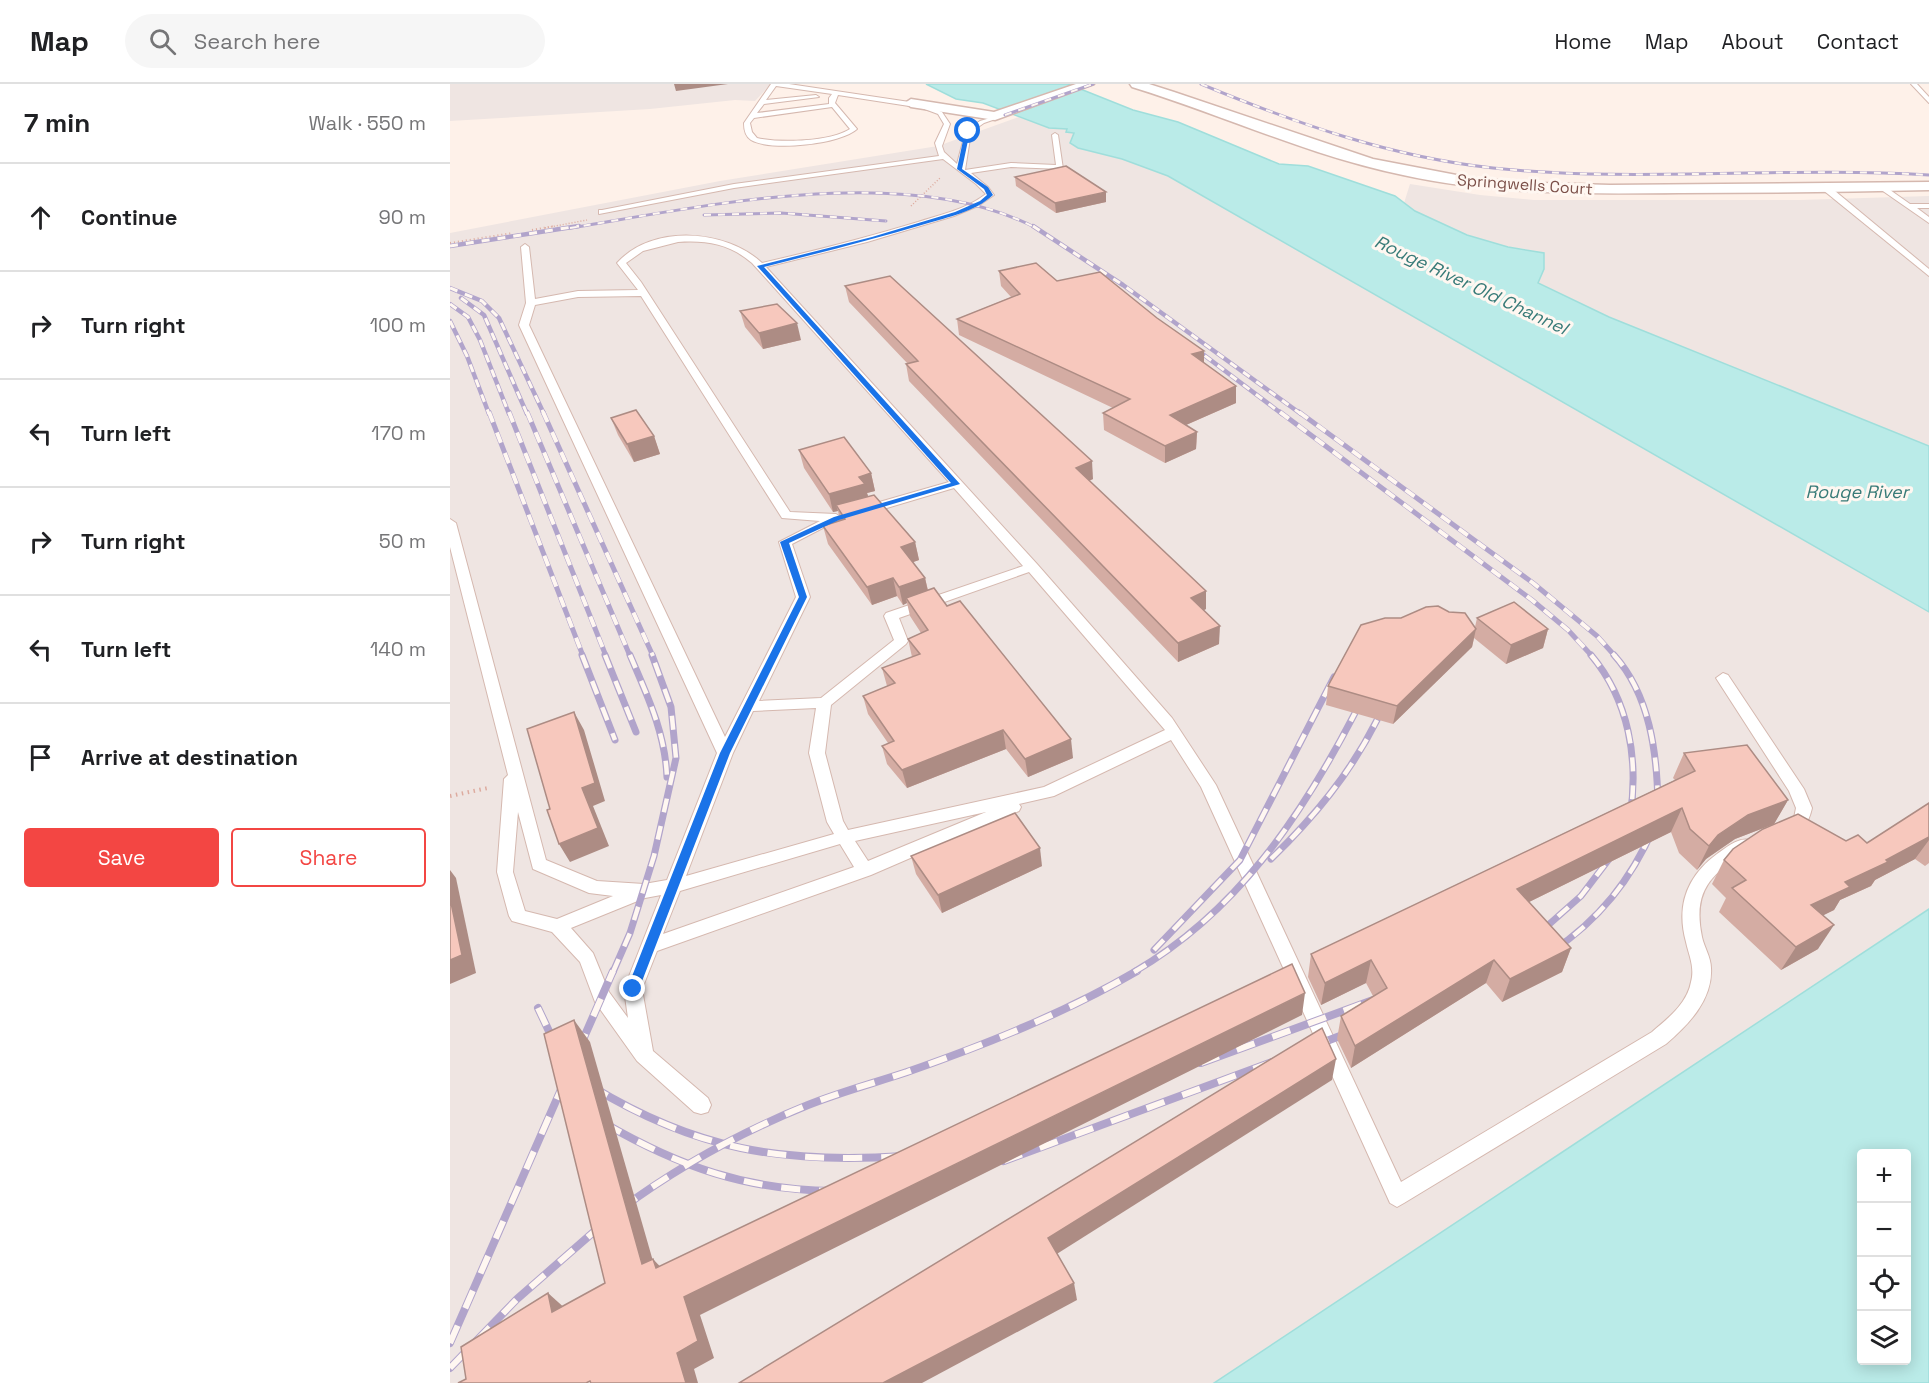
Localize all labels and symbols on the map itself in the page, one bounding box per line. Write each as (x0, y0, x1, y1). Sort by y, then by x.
route start (954, 117, 980, 143)
street label: Springwells Court (1456, 169, 1594, 200)
water label: Rouge River Old Channel (1371, 230, 1574, 340)
water label: Rouge River (1806, 480, 1911, 503)
route end (619, 975, 645, 1001)

